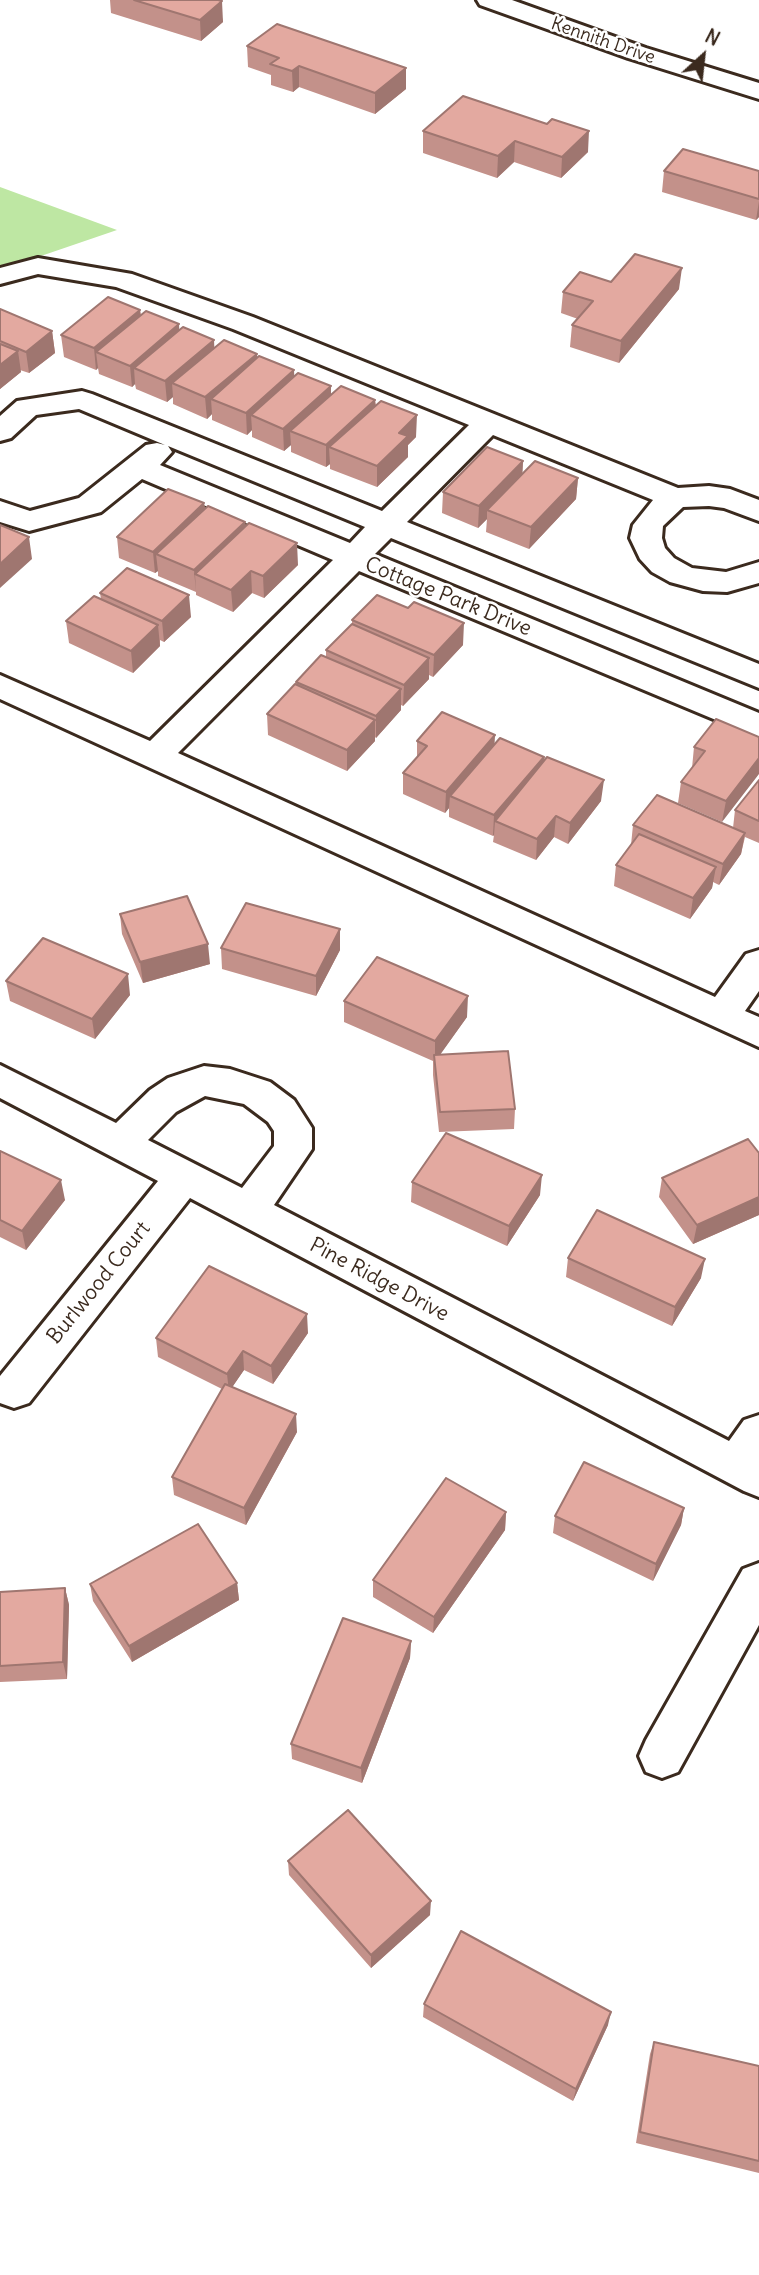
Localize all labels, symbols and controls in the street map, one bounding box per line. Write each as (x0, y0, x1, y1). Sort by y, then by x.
street label: Kennith Drive (548, 13, 658, 69)
north arrow (668, 21, 738, 91)
text: N (701, 24, 724, 51)
street label: Cottage Park Drive (361, 552, 535, 642)
street label: Burlwood Court (42, 1217, 156, 1349)
street label: Pine Ridge Drive (305, 1233, 453, 1327)

